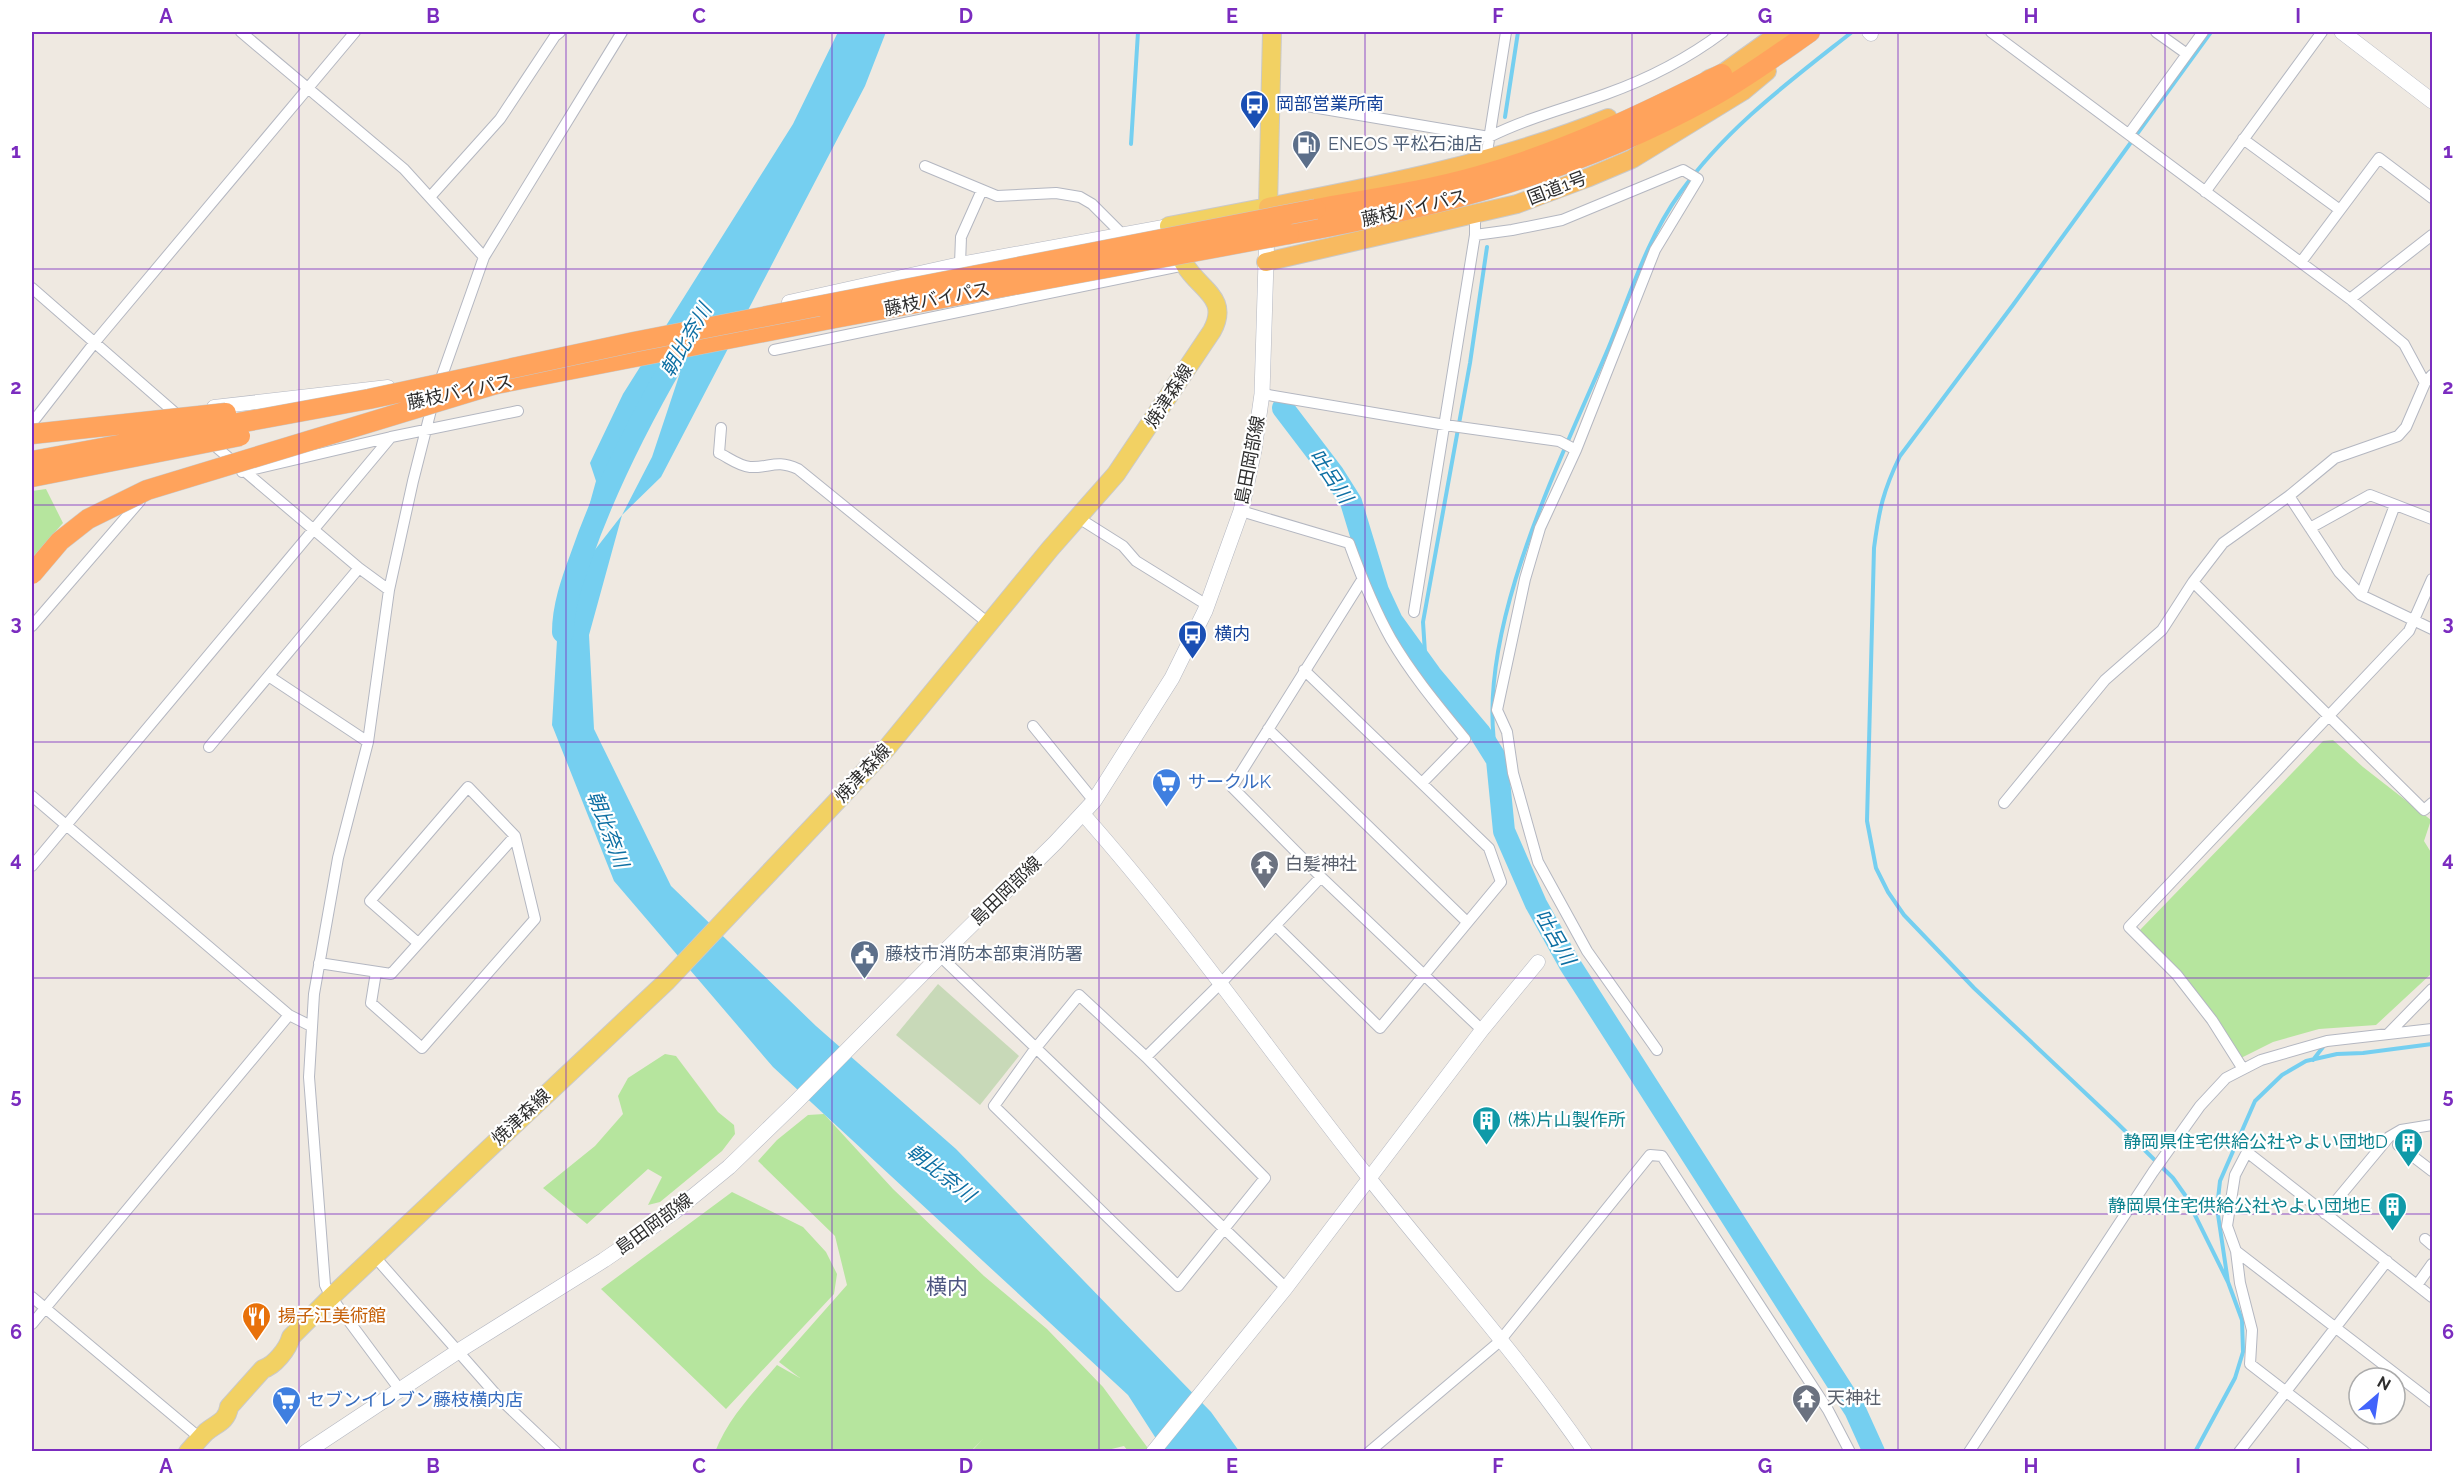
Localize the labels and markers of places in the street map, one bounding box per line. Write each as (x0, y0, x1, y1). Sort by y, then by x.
bus stop icon: 岡部営業所南 (1239, 88, 1271, 130)
place label: 岡部営業所南 (1276, 93, 1384, 114)
fuel station icon: ENEOS 平松石油店 (1291, 128, 1323, 170)
place label: ENEOS 平松石油店 (1328, 133, 1483, 154)
bus stop icon: 横内 (1177, 618, 1209, 660)
place label: 横内 (1214, 623, 1250, 644)
supermarket icon: サークルK (1151, 766, 1183, 808)
place label: サークルK (1188, 771, 1271, 792)
temple icon: 白髪神社 (1248, 848, 1280, 890)
place label: 白髪神社 (1285, 853, 1357, 874)
public building icon: 藤枝市消防本部東消防署 (848, 938, 880, 980)
place label: 藤枝市消防本部東消防署 (885, 943, 1083, 964)
building icon: (株)片山製作所 (1471, 1104, 1503, 1146)
place label: (株)片山製作所 (1508, 1109, 1626, 1130)
building icon: 静岡県住宅供給公社やよい団地D (2393, 1126, 2425, 1168)
place label: 静岡県住宅供給公社やよい団地D (2123, 1131, 2388, 1152)
building icon: 静岡県住宅供給公社やよい団地E (2376, 1190, 2408, 1232)
place label: 静岡県住宅供給公社やよい団地E (2108, 1195, 2371, 1216)
restaurant icon: 揚子江美術館 (241, 1300, 273, 1342)
place label: 揚子江美術館 (278, 1305, 386, 1326)
temple icon: 天神社 (1790, 1382, 1822, 1424)
supermarket icon: セブンイレブン藤枝横内店 (270, 1384, 302, 1426)
place label: 天神社 (1827, 1387, 1881, 1408)
place label: セブンイレブン藤枝横内店 (307, 1389, 523, 1410)

